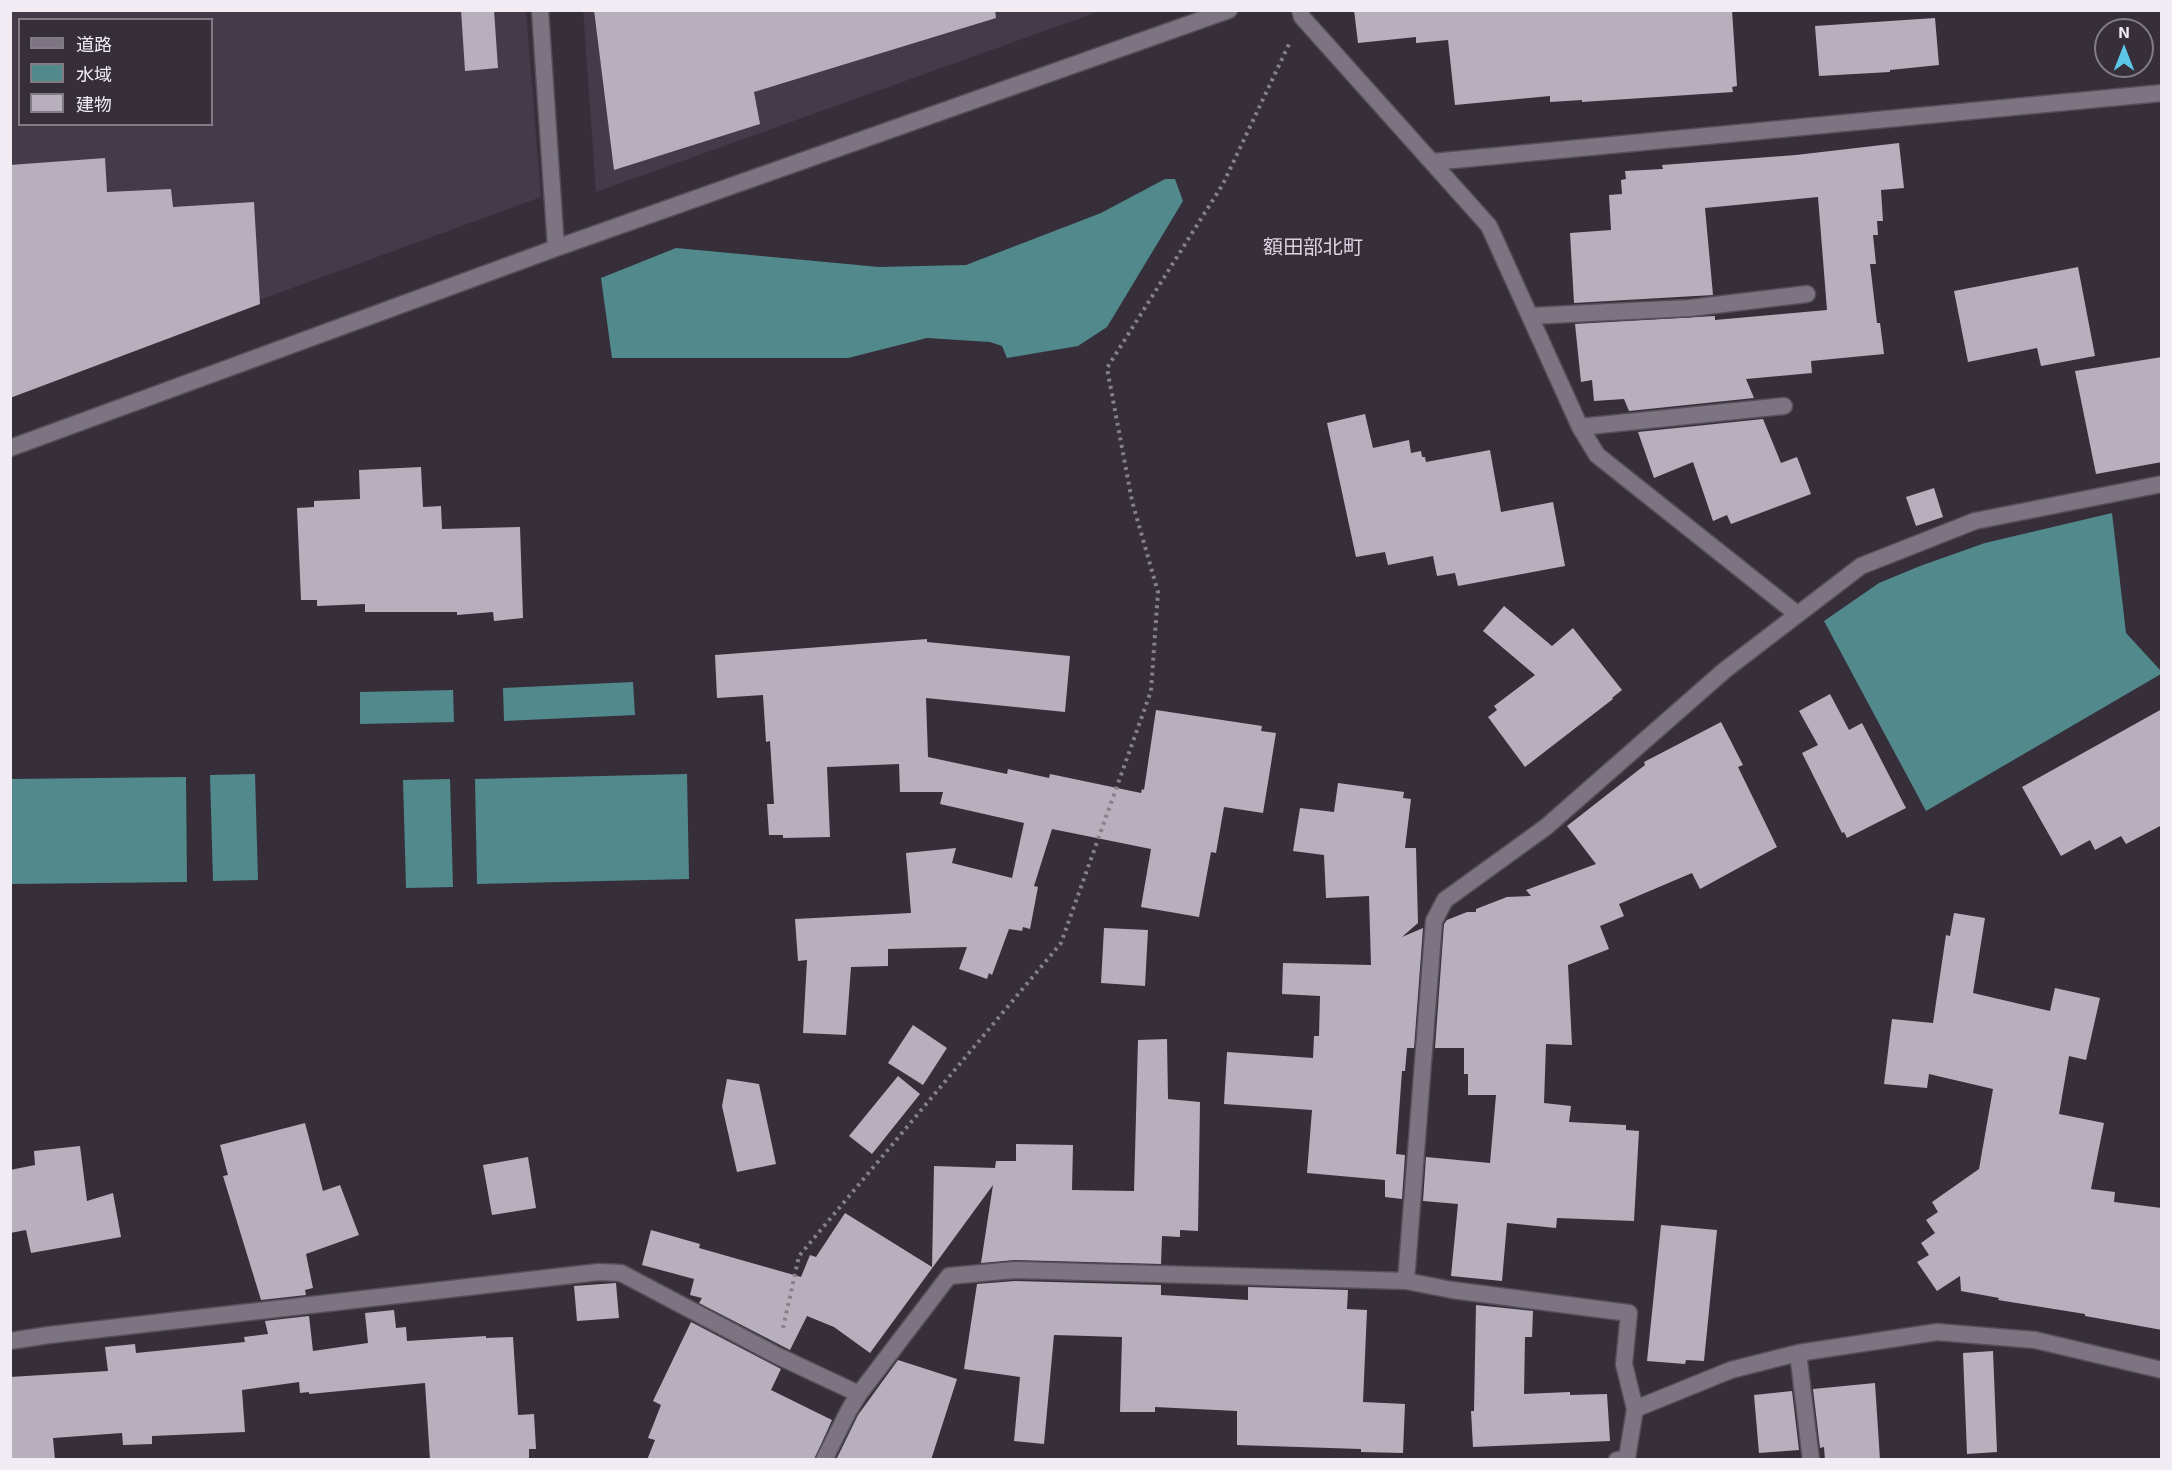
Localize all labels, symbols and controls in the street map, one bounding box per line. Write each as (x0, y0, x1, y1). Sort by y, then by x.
legend (18, 18, 213, 126)
north arrow (2094, 18, 2154, 78)
text: N (2118, 22, 2130, 41)
text: 道路 (76, 33, 112, 55)
text: 水域 (76, 63, 112, 85)
text: 建物 (76, 93, 112, 115)
district label: 額田部北町 (1263, 235, 1363, 259)

